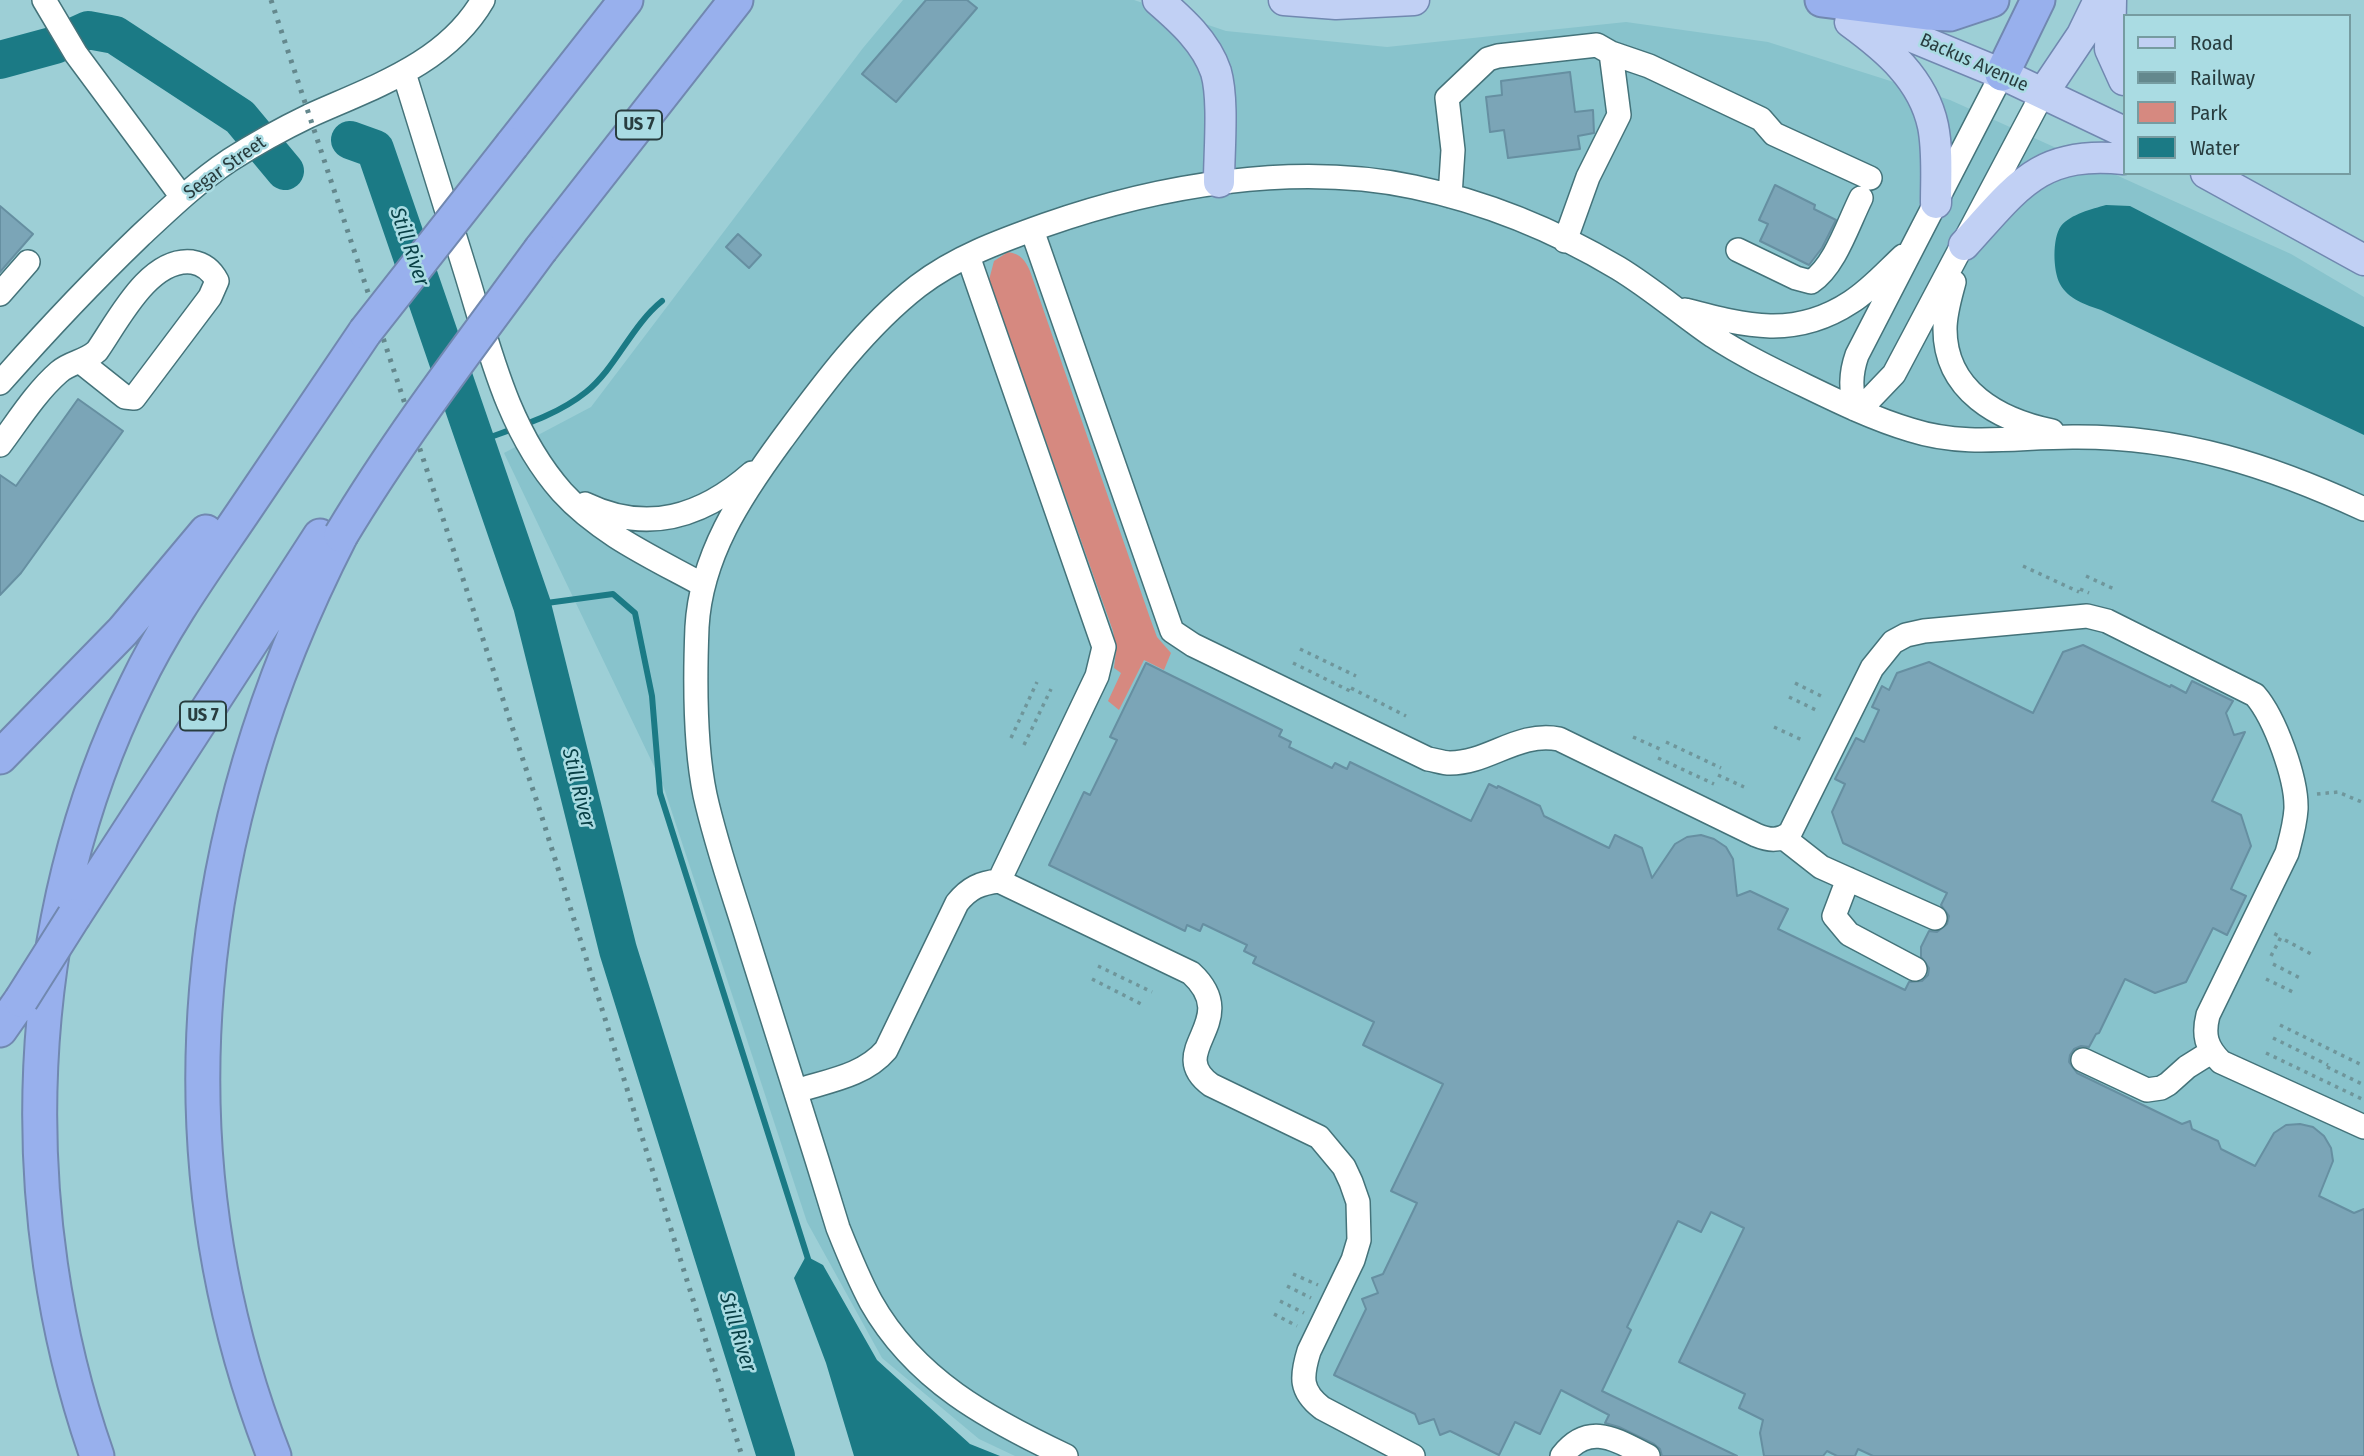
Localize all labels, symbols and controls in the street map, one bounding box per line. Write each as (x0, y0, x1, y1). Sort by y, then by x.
legend (2122, 14, 2350, 175)
street label: Backus Avenue (1916, 29, 2032, 97)
text: Road (2190, 30, 2234, 56)
text: Railway (2190, 65, 2255, 91)
text: Park (2190, 100, 2227, 126)
road number: US 7 (616, 110, 662, 140)
street label: Segar Street (180, 132, 270, 204)
text: Water (2190, 135, 2240, 161)
water label: Still River (384, 204, 434, 290)
road number: US 7 (180, 702, 226, 730)
water label: Still River (556, 745, 600, 831)
water label: Still River (713, 1289, 761, 1375)

